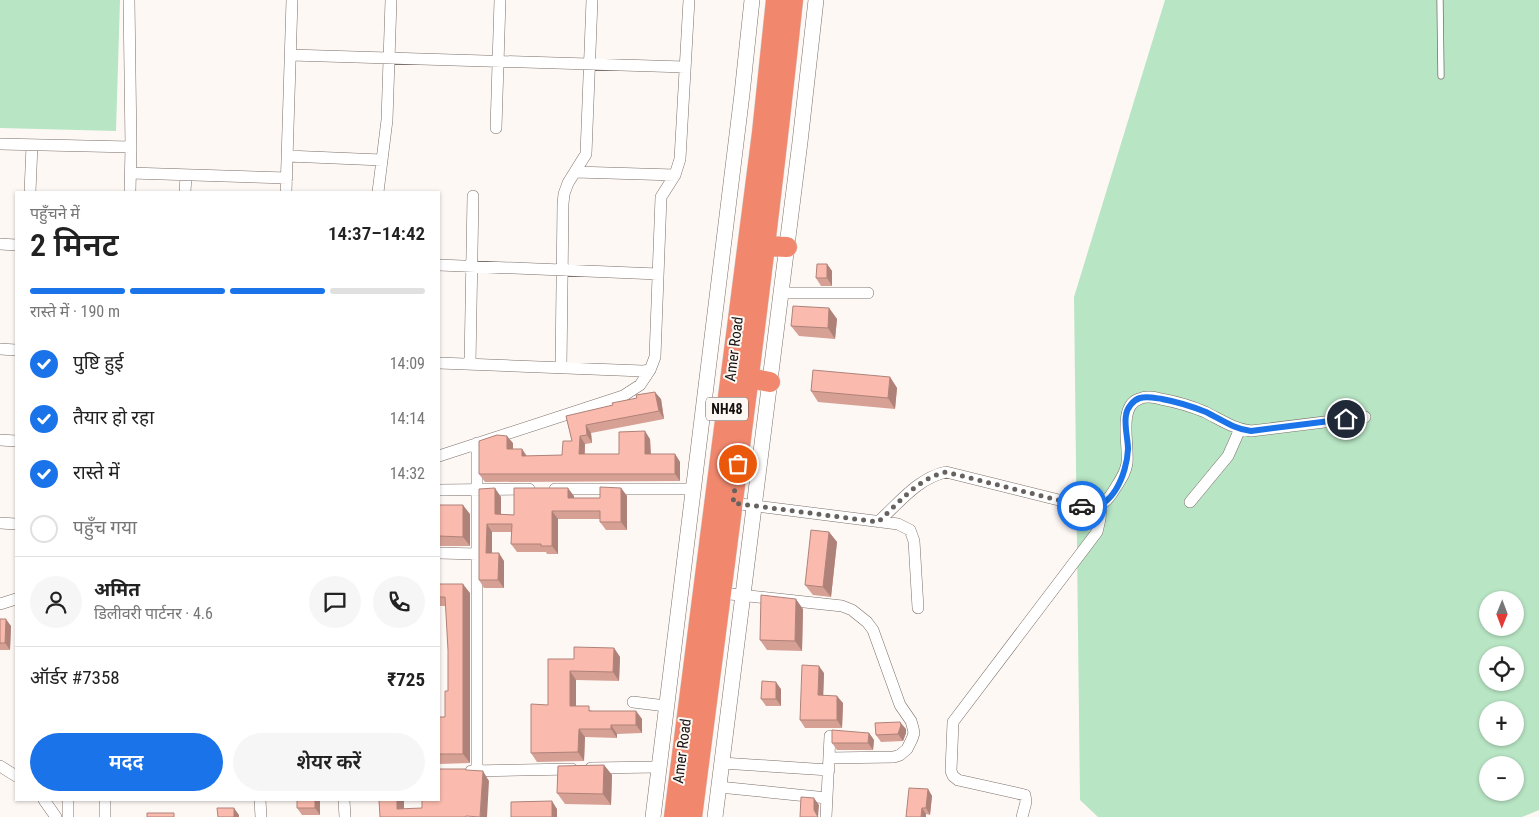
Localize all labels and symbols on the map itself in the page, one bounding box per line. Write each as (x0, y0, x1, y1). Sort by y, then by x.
street label: Amer Road (721, 316, 747, 382)
road number: NH48 (706, 398, 748, 420)
pin (1325, 398, 1367, 440)
pin (717, 443, 759, 485)
courier (1057, 481, 1107, 531)
north arrow (1479, 591, 1524, 636)
street label: Amer Road (669, 718, 695, 784)

